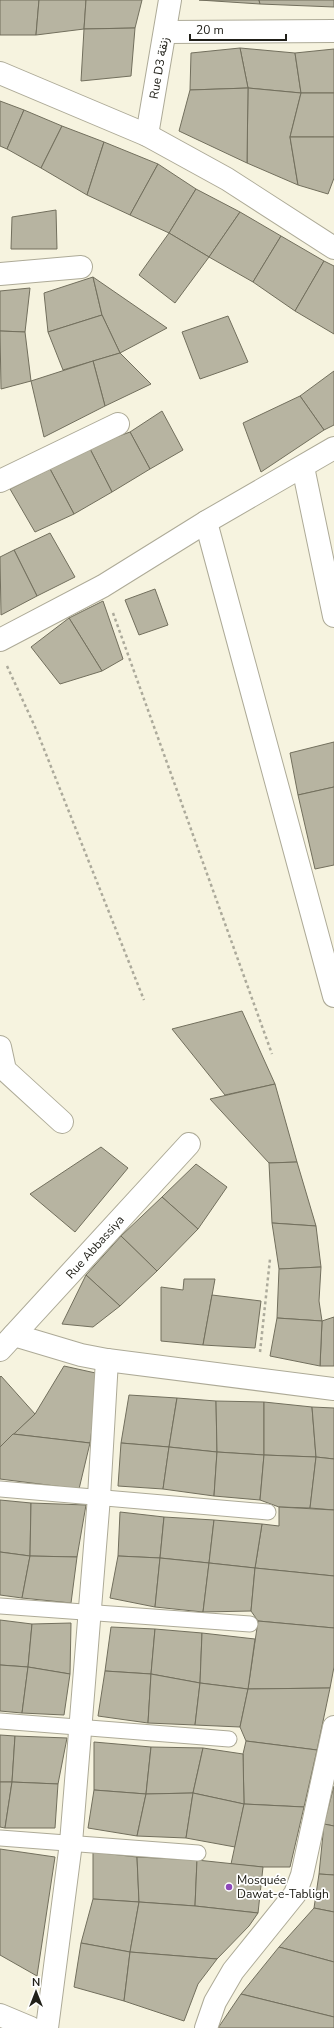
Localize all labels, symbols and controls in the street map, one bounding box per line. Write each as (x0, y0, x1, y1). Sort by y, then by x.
scale bar (190, 16, 286, 42)
text: 20 m (196, 22, 224, 38)
street label: Rue D3 زنقة (146, 36, 172, 100)
street label: Rue Abbassiya (62, 1212, 128, 1282)
place label: Mosquée Dawat-e-Tabligh (237, 1872, 329, 1902)
marker: Mosquée Dawat-e-Tabligh (224, 1882, 234, 1892)
north arrow (16, 1972, 56, 2012)
text: N (32, 1975, 40, 1990)

